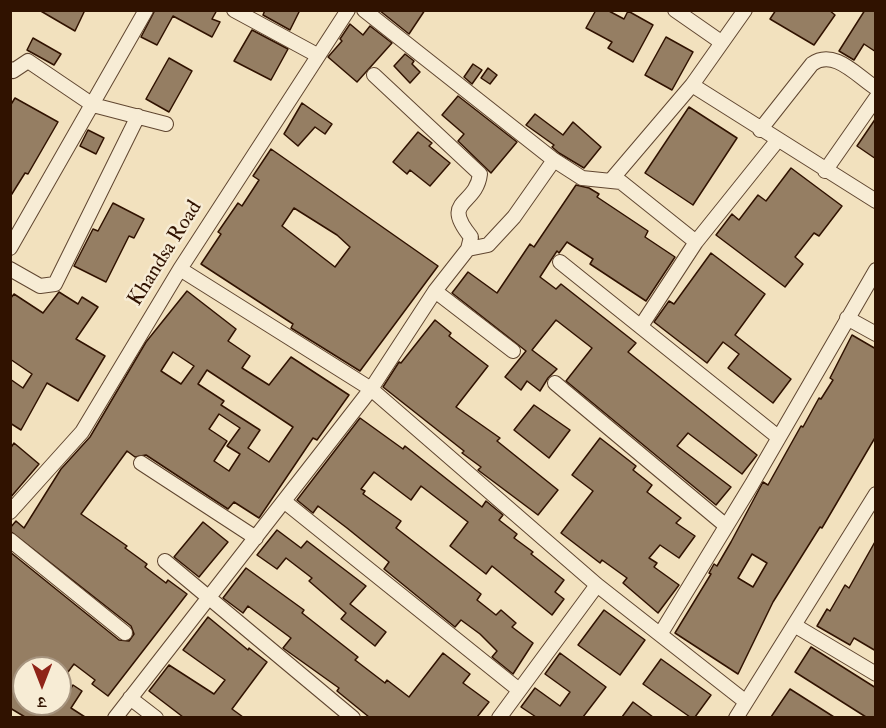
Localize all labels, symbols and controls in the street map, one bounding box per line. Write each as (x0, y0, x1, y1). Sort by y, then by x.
street label: Khandsa Road (124, 197, 208, 311)
north arrow (12, 656, 72, 716)
text: उ (38, 692, 46, 712)

